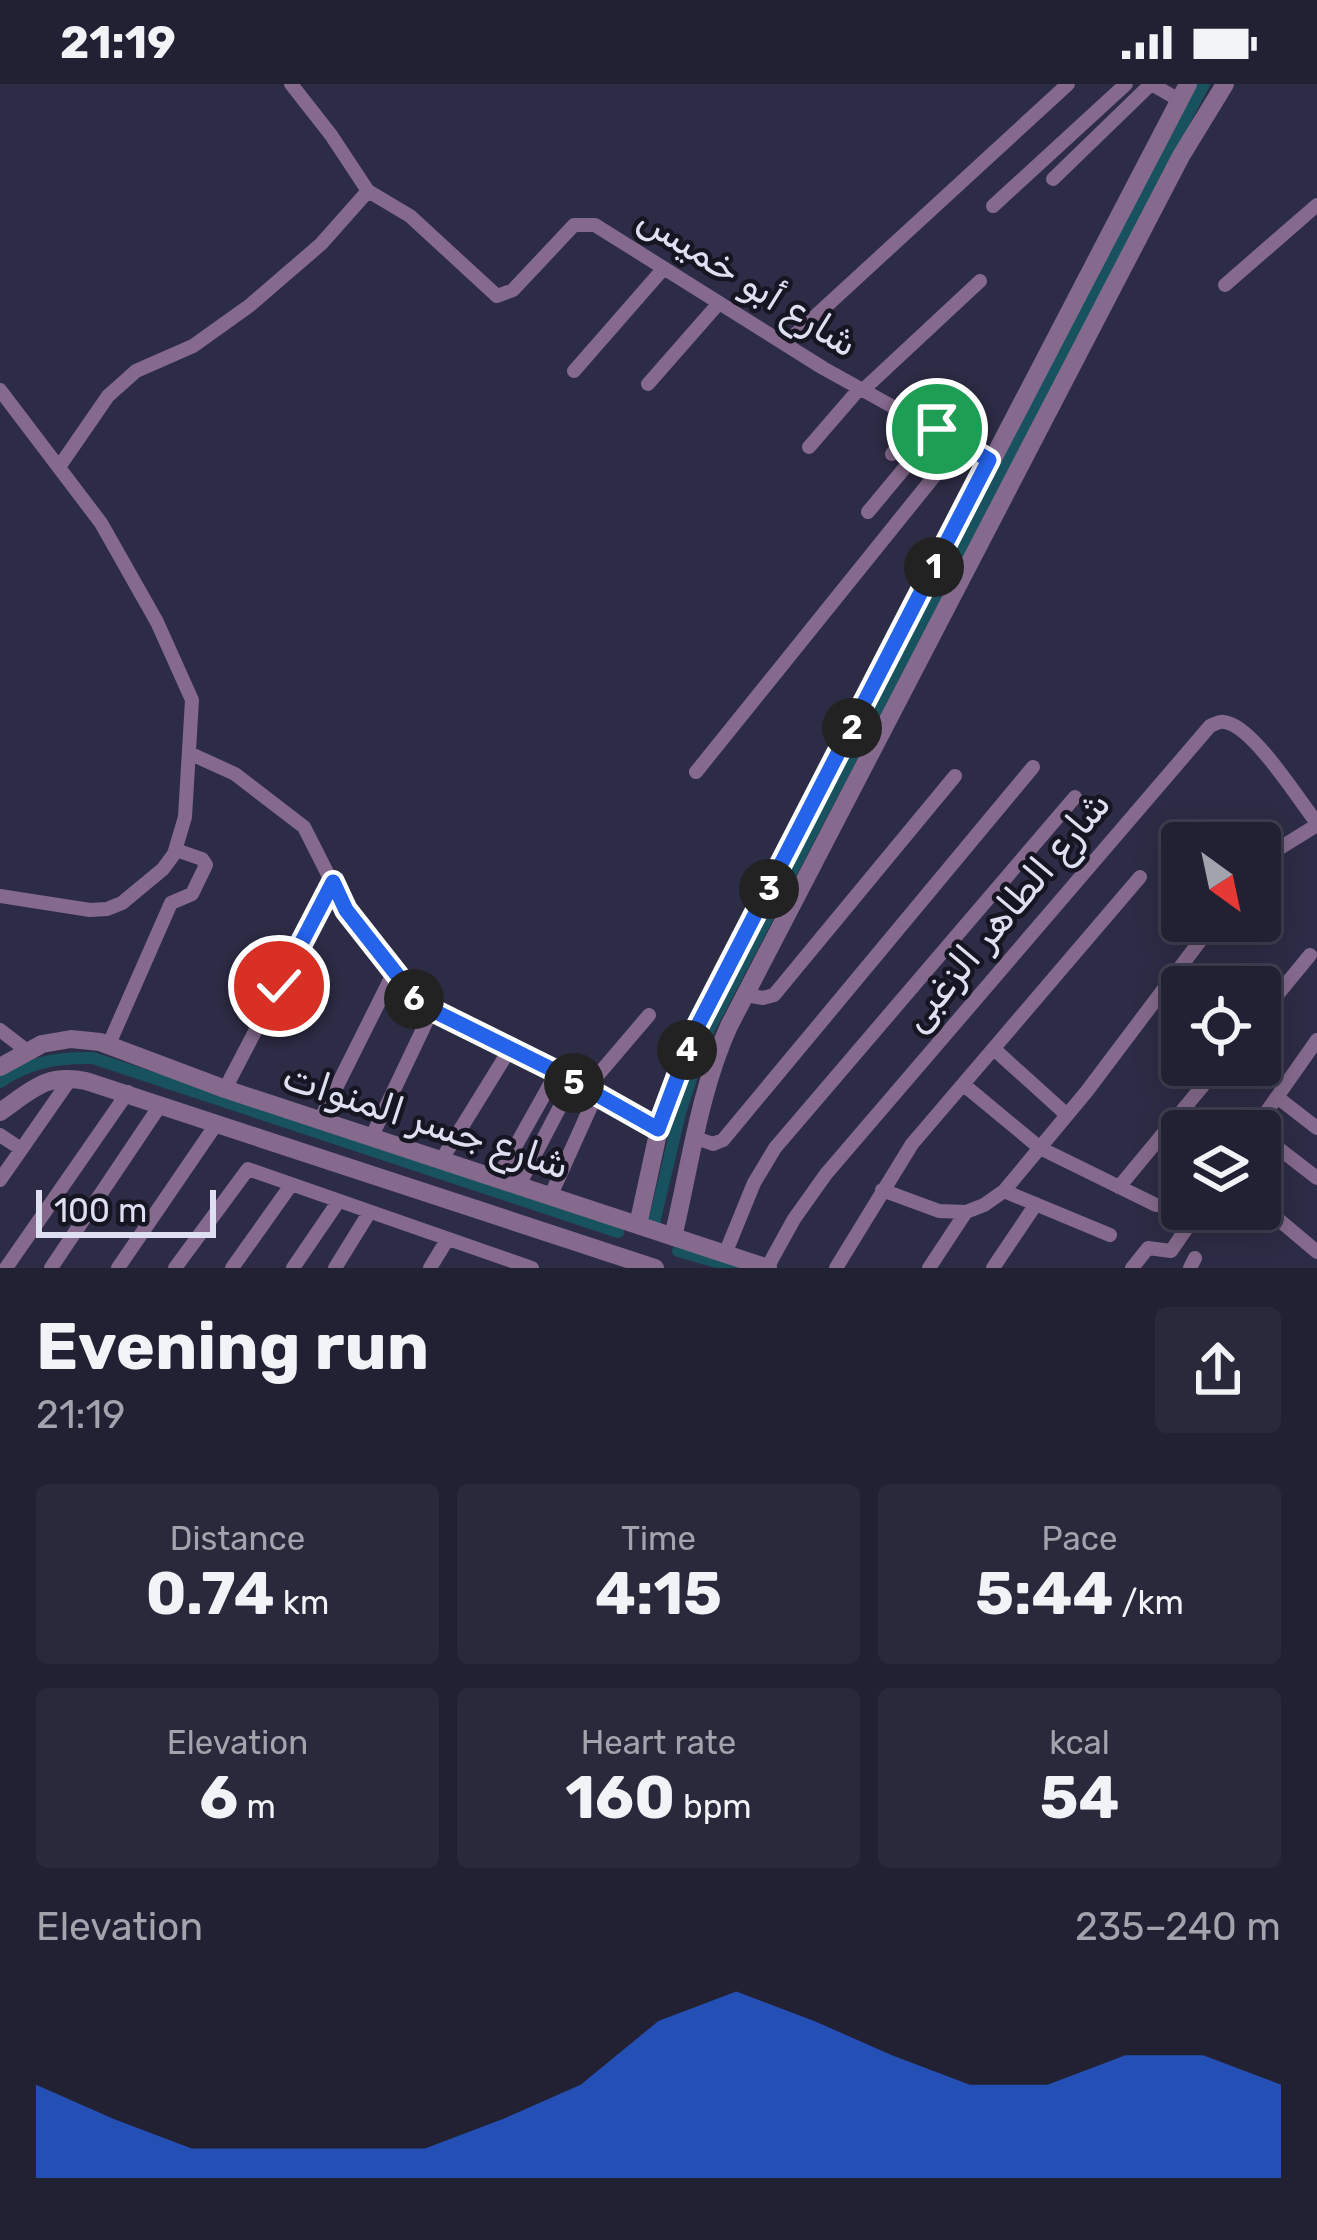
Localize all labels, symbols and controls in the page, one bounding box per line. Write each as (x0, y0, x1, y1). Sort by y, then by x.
text: 21:19 (60, 16, 176, 69)
street label: شارع أبو خميس (627, 195, 866, 370)
pin (886, 378, 988, 480)
icon: arrive (904, 396, 970, 462)
pin: 1 (904, 537, 964, 597)
text: 1 (926, 547, 942, 586)
pin: 2 (822, 698, 882, 758)
text: 2 (841, 708, 863, 747)
street label: شارع الطاهر الزغبى (892, 781, 1123, 1043)
north arrow (1161, 822, 1281, 942)
map controls (1161, 822, 1281, 1230)
pin: 3 (739, 859, 799, 919)
text: 3 (758, 869, 780, 908)
pin (228, 935, 330, 1037)
icon: check (246, 953, 312, 1019)
button: locate (1161, 966, 1281, 1086)
pin: 6 (384, 969, 444, 1029)
text: 6 (403, 979, 425, 1018)
pin: 4 (657, 1020, 717, 1080)
text: 4 (676, 1030, 698, 1069)
street label: شارع جسر المنوات (276, 1053, 575, 1193)
pin: 5 (544, 1053, 604, 1113)
text: 5 (563, 1063, 585, 1102)
button: layers (1161, 1110, 1281, 1230)
scale bar (36, 1184, 216, 1237)
text: 100 m (54, 1191, 147, 1230)
text: Evening run (36, 1307, 429, 1386)
button: share (1155, 1307, 1281, 1433)
text: 21:19 (36, 1392, 125, 1438)
text: Distance (170, 1519, 305, 1558)
text: Time (621, 1519, 696, 1558)
text: Pace (1042, 1519, 1117, 1558)
text: 0.74 (146, 1558, 275, 1629)
text: 4:15 (595, 1558, 722, 1629)
text: 5:44 (975, 1558, 1113, 1629)
text: km (275, 1583, 329, 1622)
text: /km (1113, 1583, 1184, 1622)
text: Elevation (167, 1723, 308, 1762)
text: Heart rate (581, 1723, 736, 1762)
text: kcal (1049, 1723, 1110, 1762)
text: 6 (199, 1762, 238, 1833)
text: 160 (565, 1762, 675, 1833)
text: 54 (1040, 1762, 1119, 1833)
text: m (238, 1787, 276, 1826)
text: bpm (675, 1787, 752, 1826)
text: Elevation (36, 1904, 203, 1950)
text: 235–240 m (1075, 1904, 1281, 1950)

